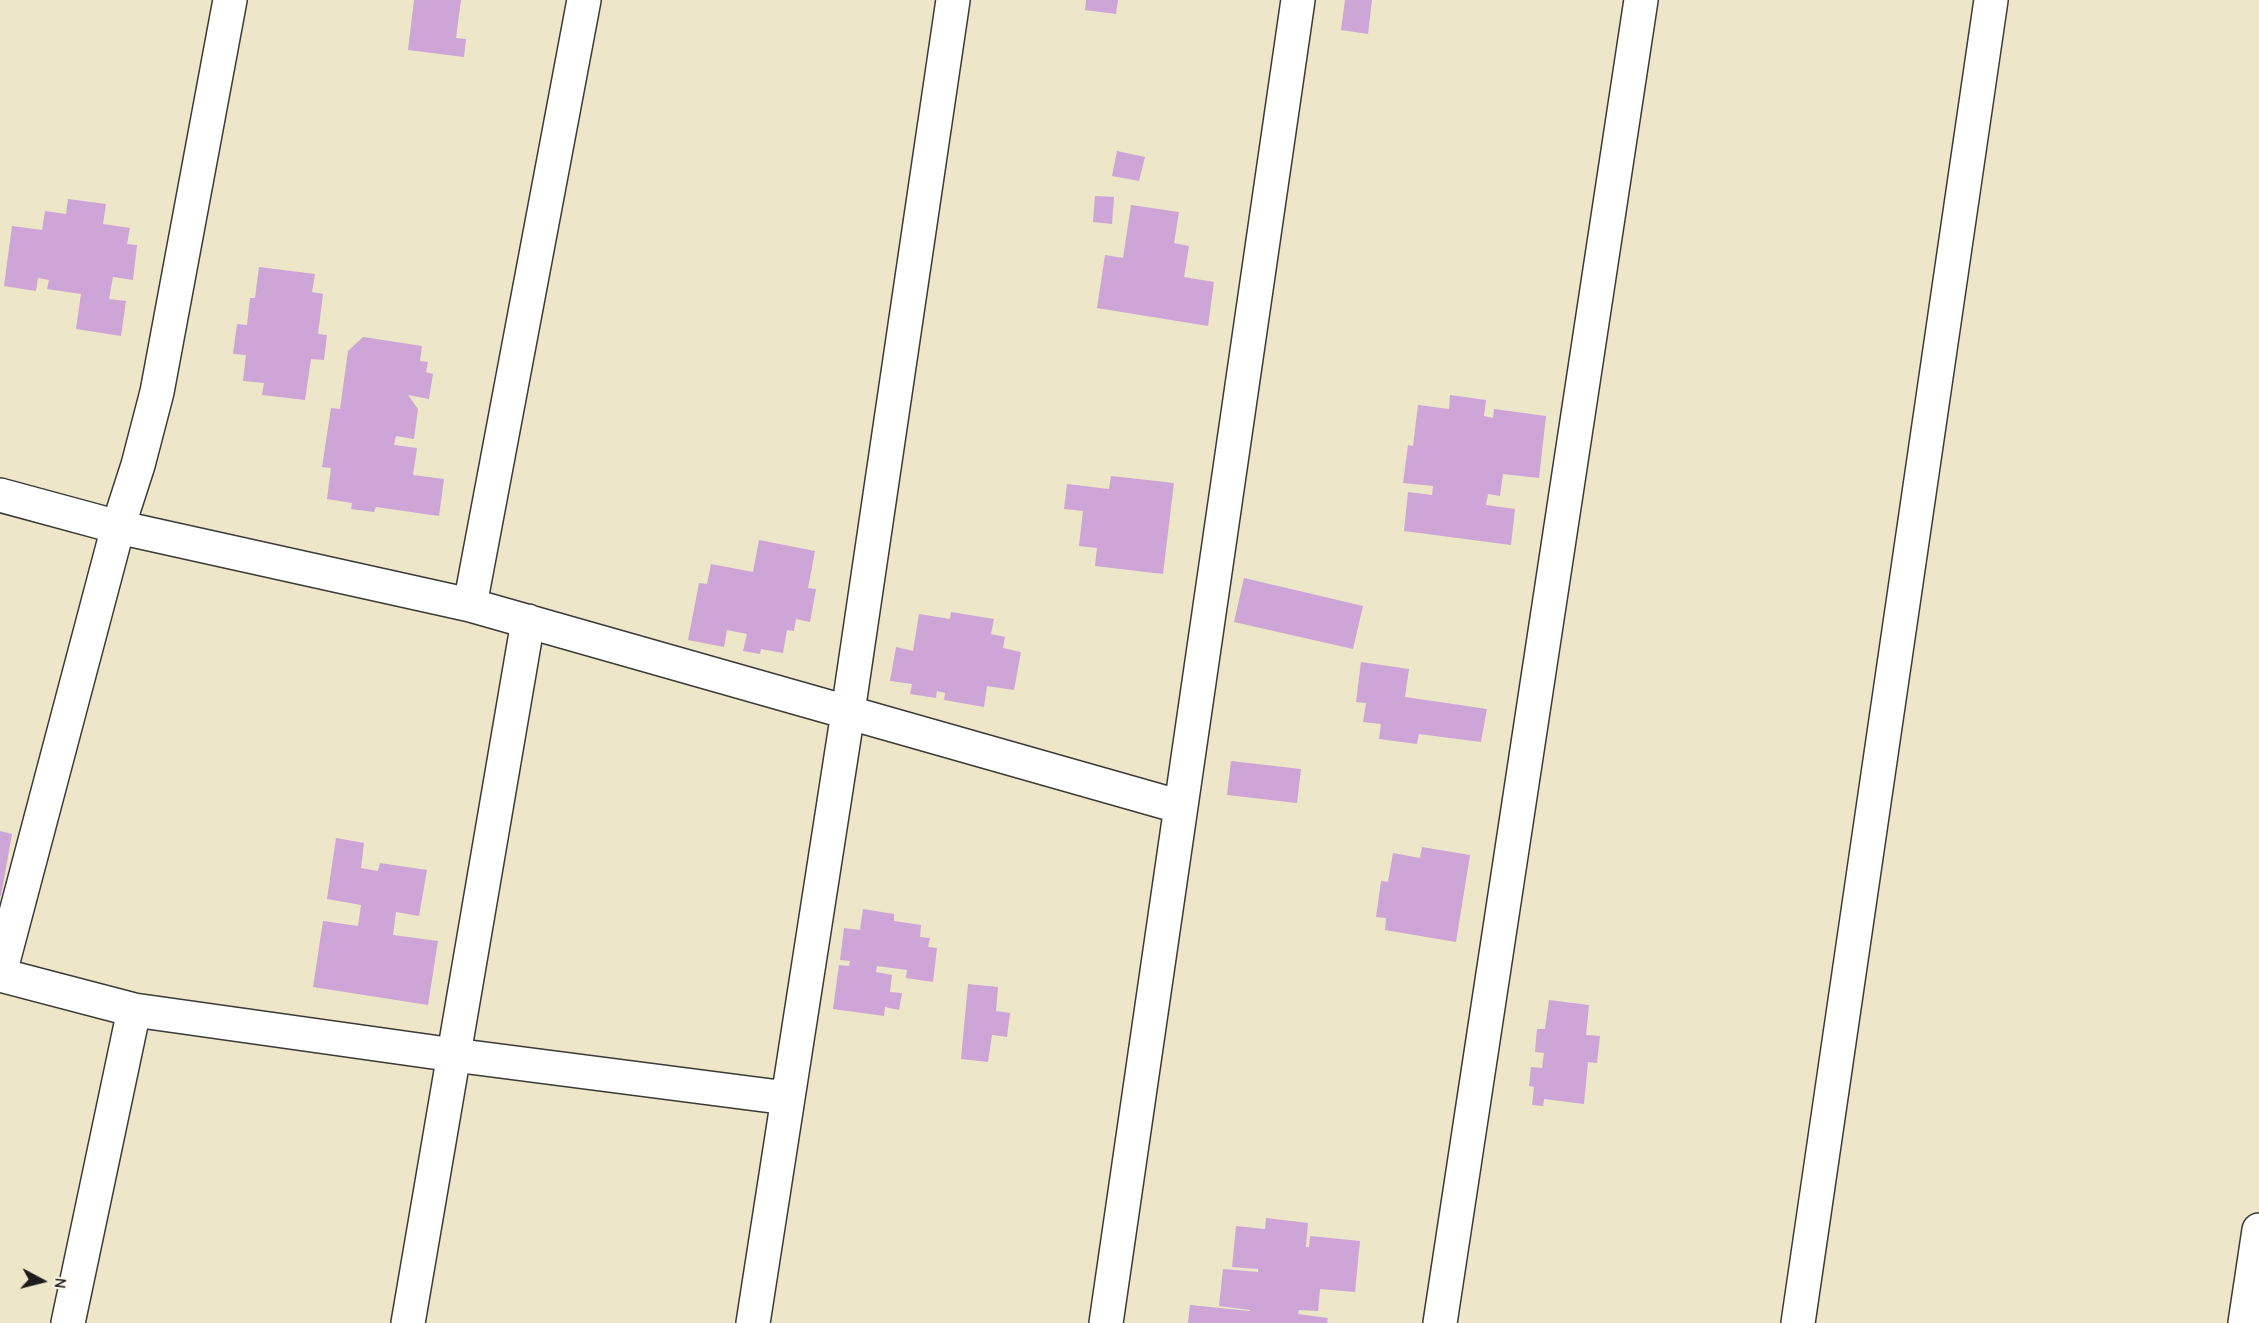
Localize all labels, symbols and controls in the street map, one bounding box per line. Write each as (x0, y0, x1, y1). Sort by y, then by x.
north arrow (12, 1251, 72, 1311)
text: N (50, 1277, 69, 1289)

